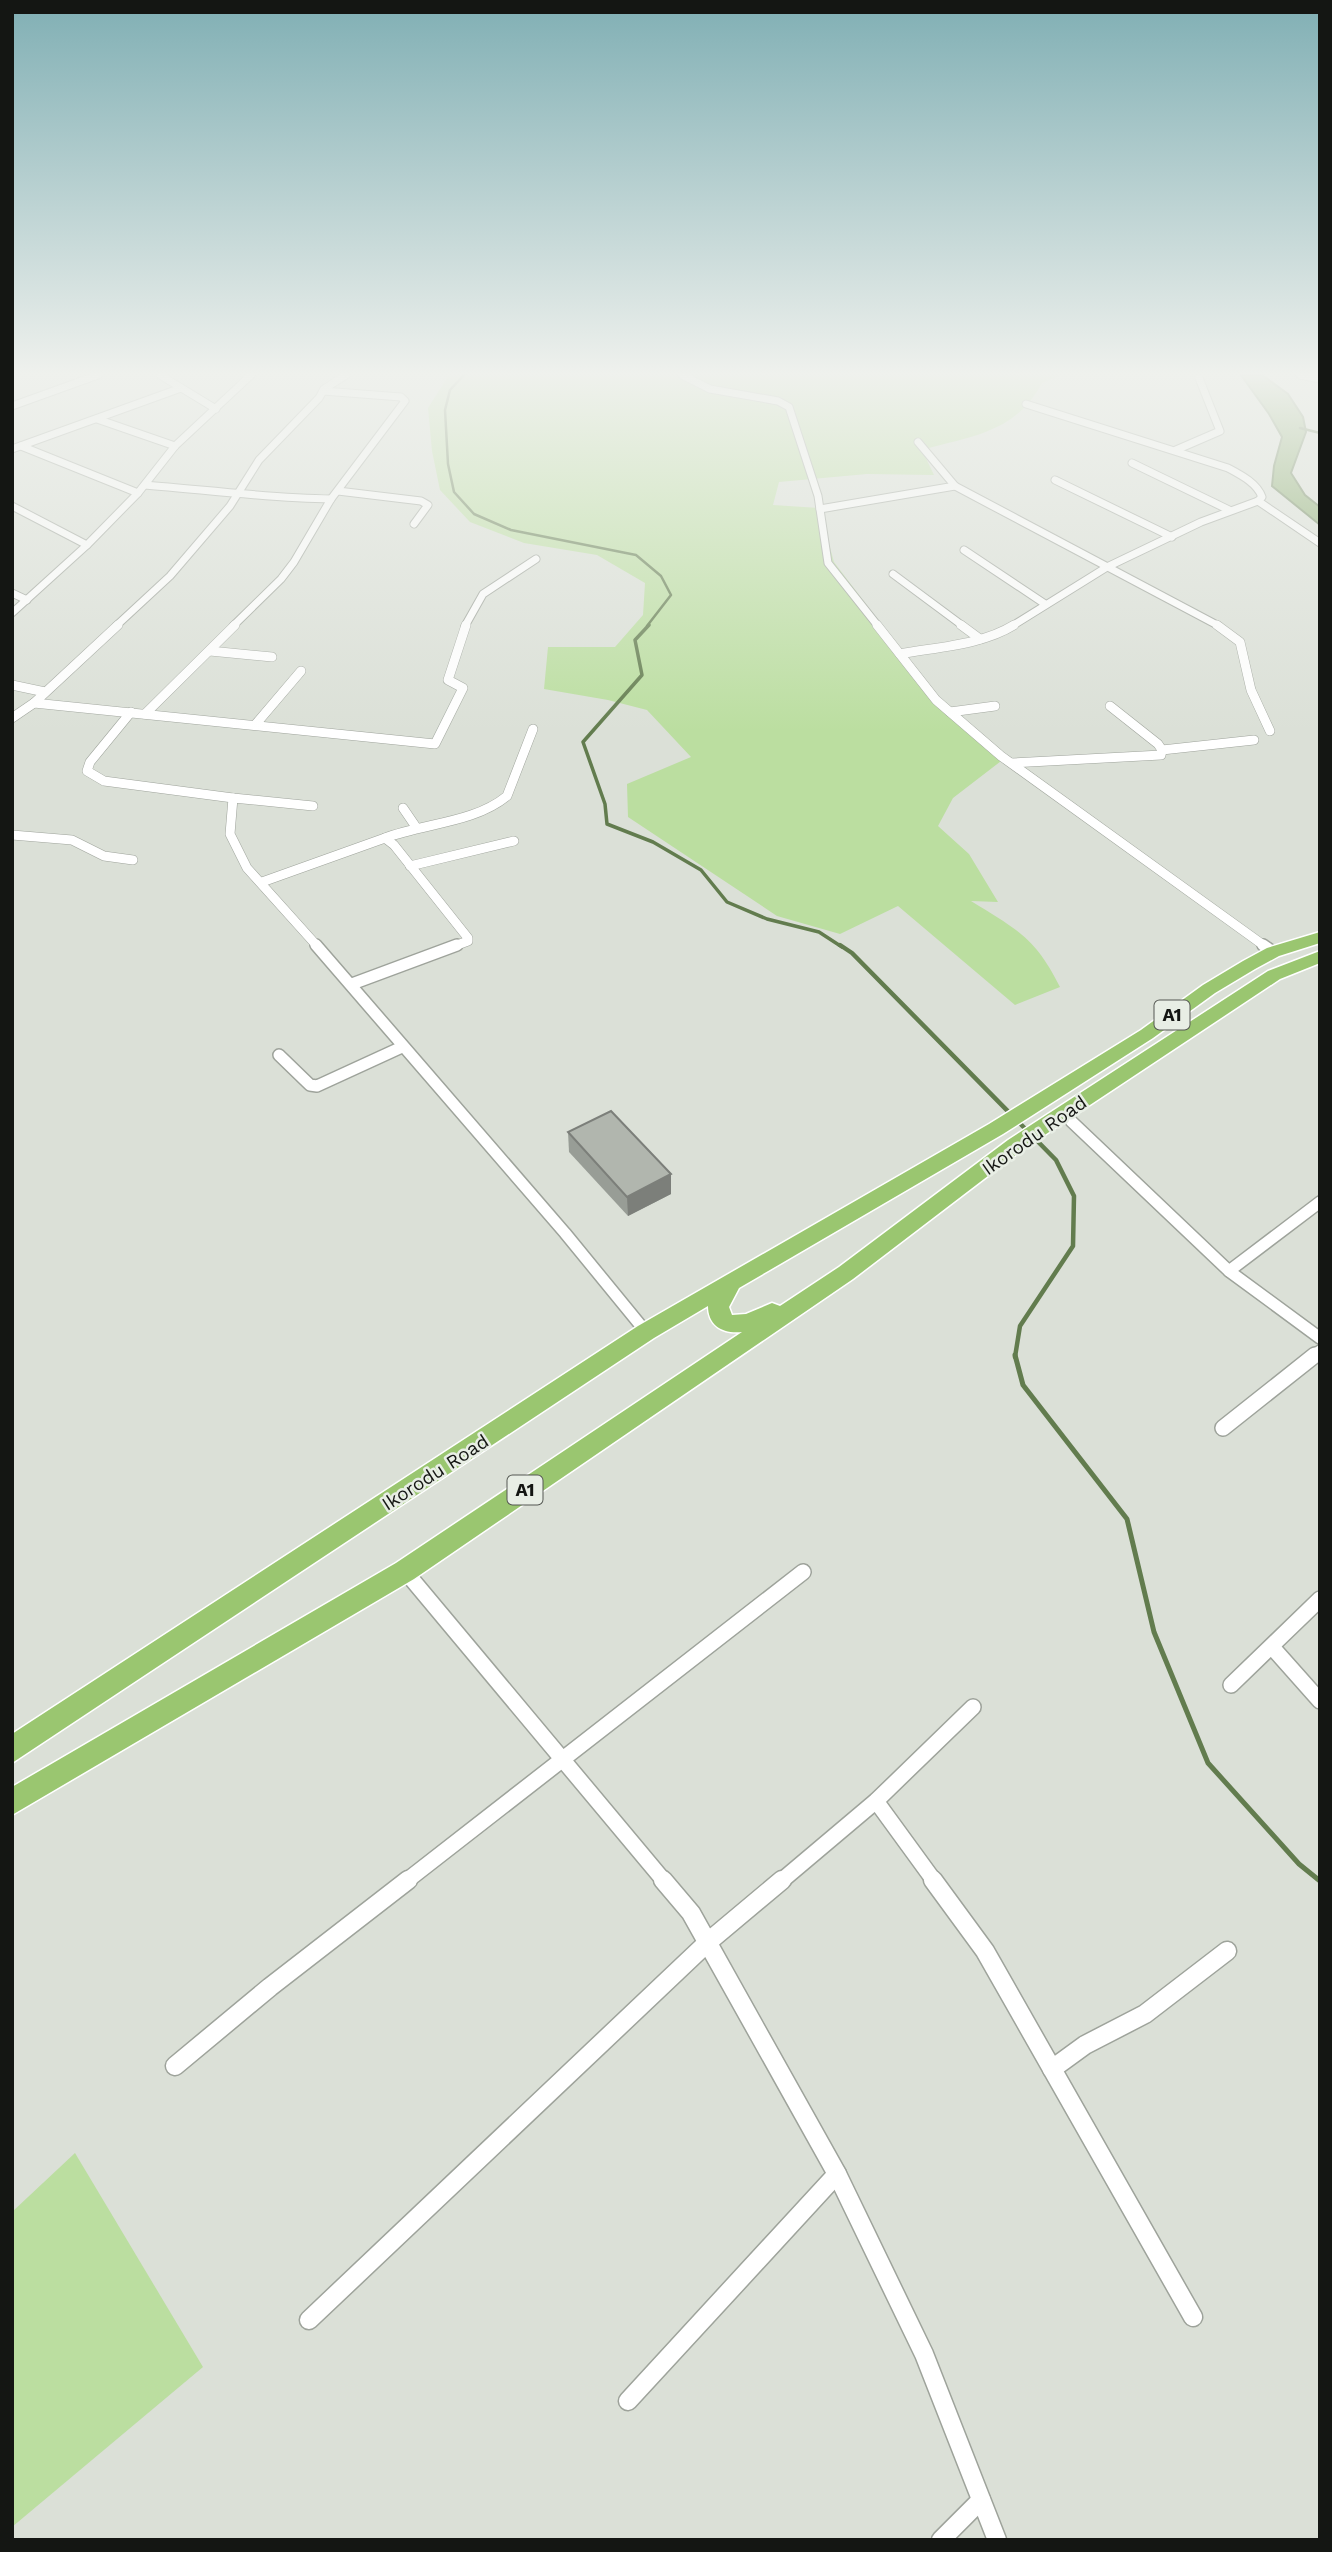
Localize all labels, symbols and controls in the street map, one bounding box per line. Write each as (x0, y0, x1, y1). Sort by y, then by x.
road number: A1 (1154, 1000, 1190, 1030)
street label: Ikorodu Road (977, 1091, 1091, 1180)
street label: Ikorodu Road (378, 1429, 493, 1515)
road number: A1 (508, 1476, 542, 1504)

